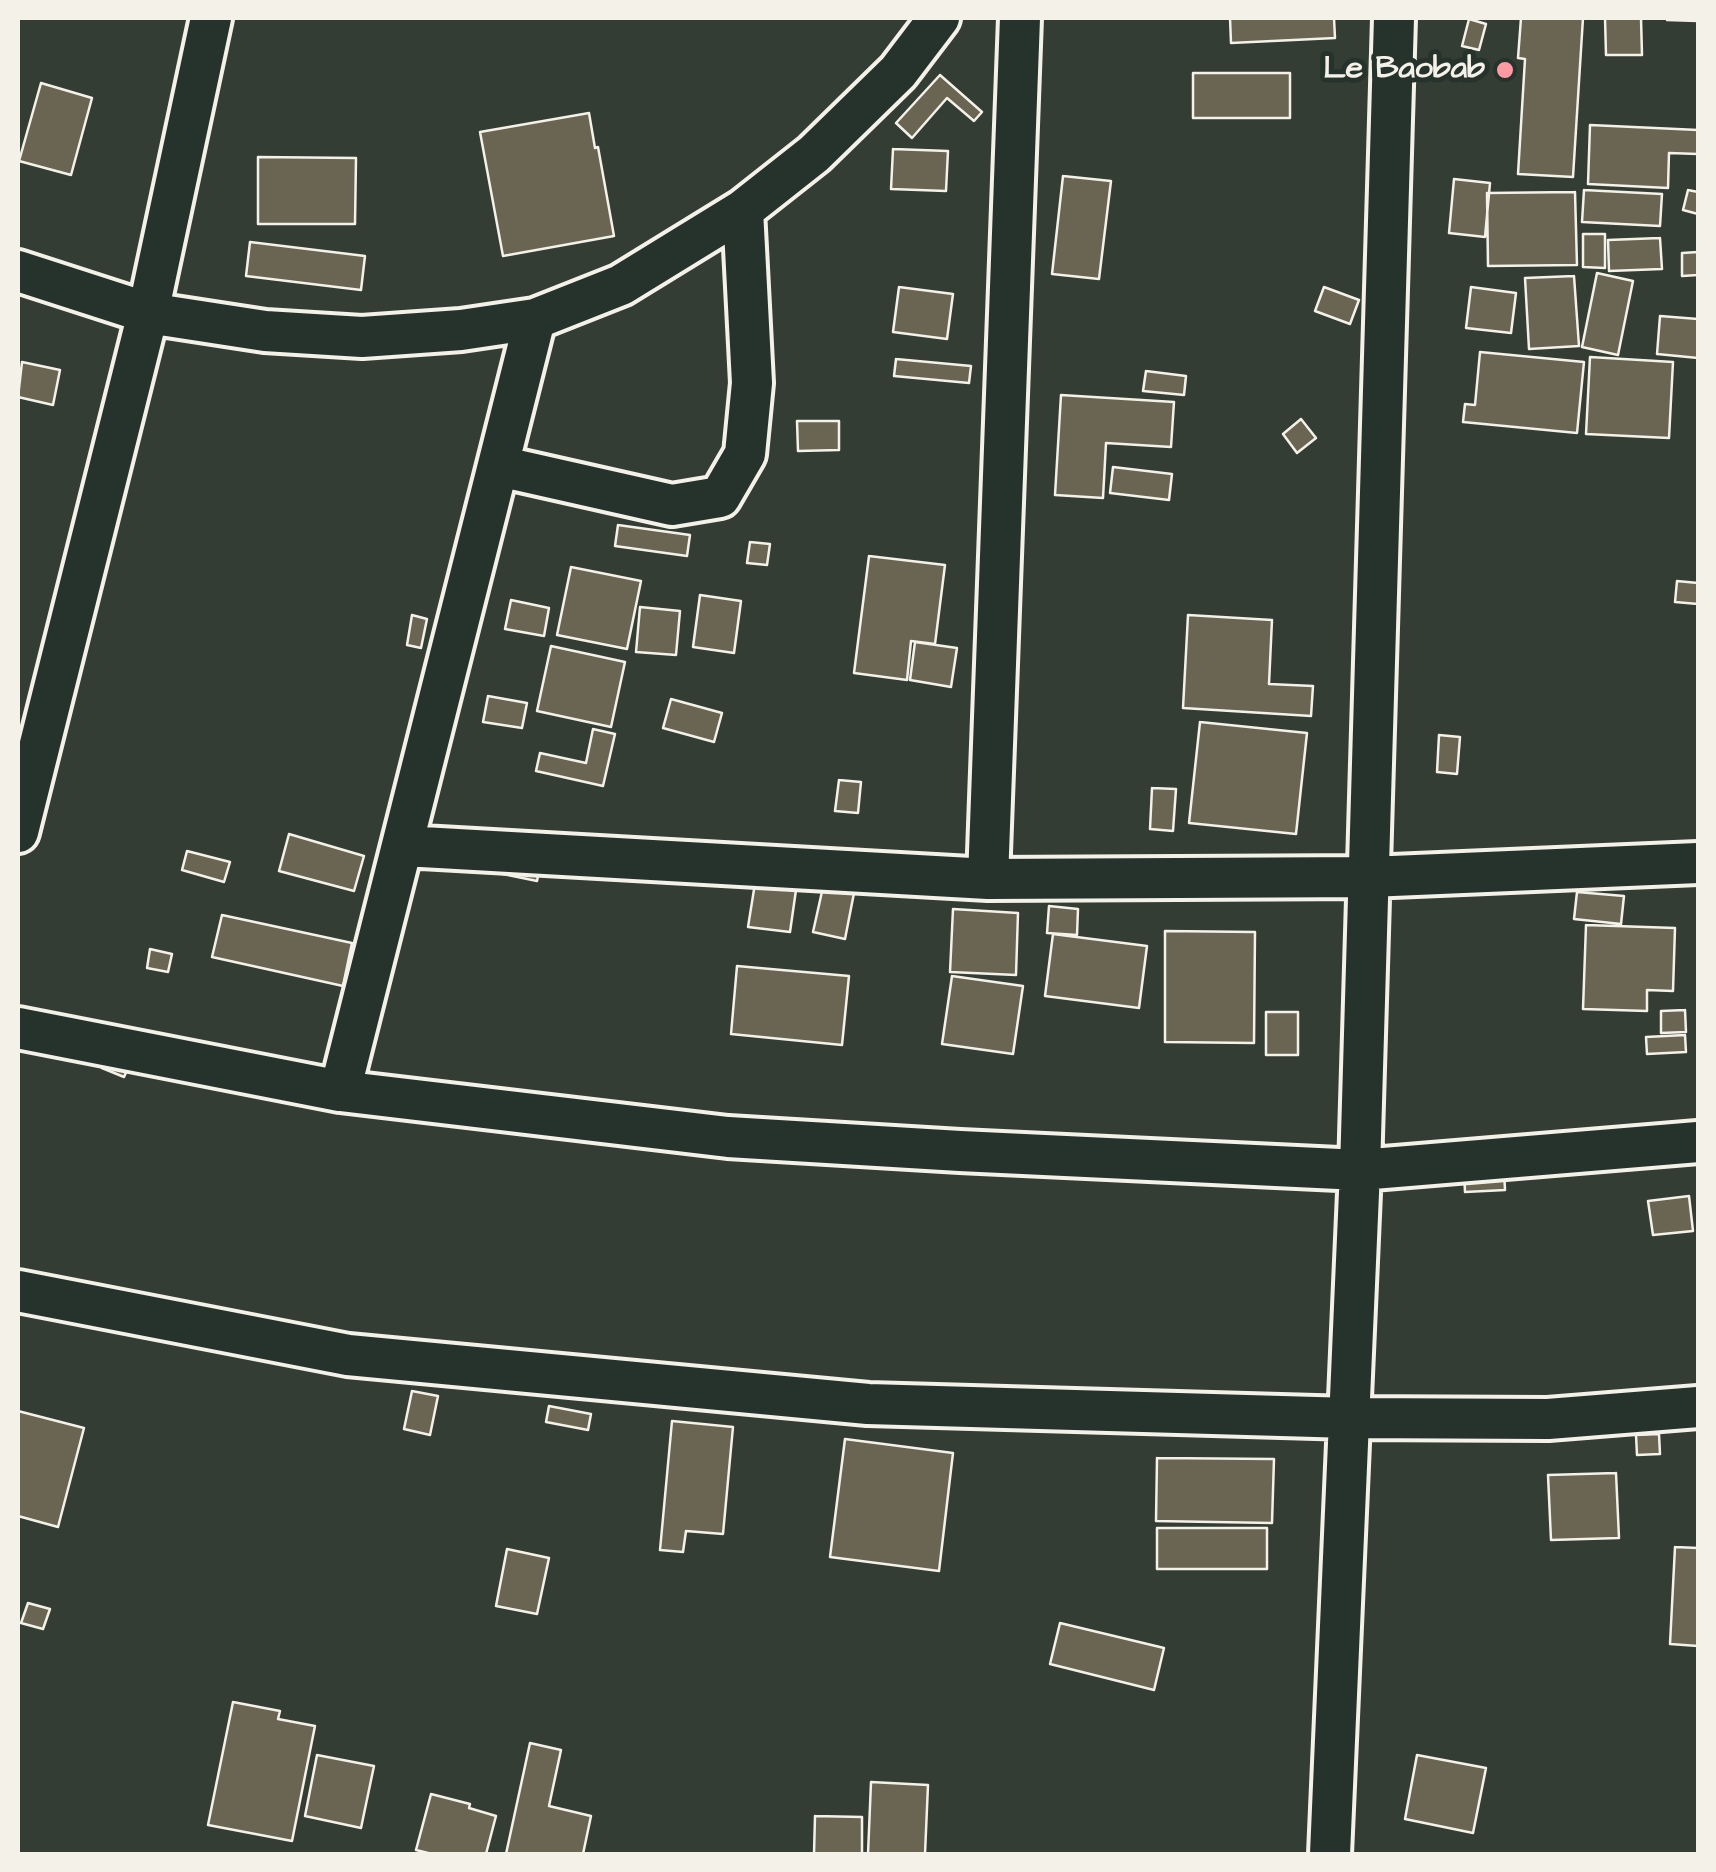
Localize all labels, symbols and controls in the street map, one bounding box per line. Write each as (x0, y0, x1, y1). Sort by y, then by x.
place label: Le Baobab (1323, 51, 1485, 89)
marker: Le Baobab (1494, 59, 1516, 81)

